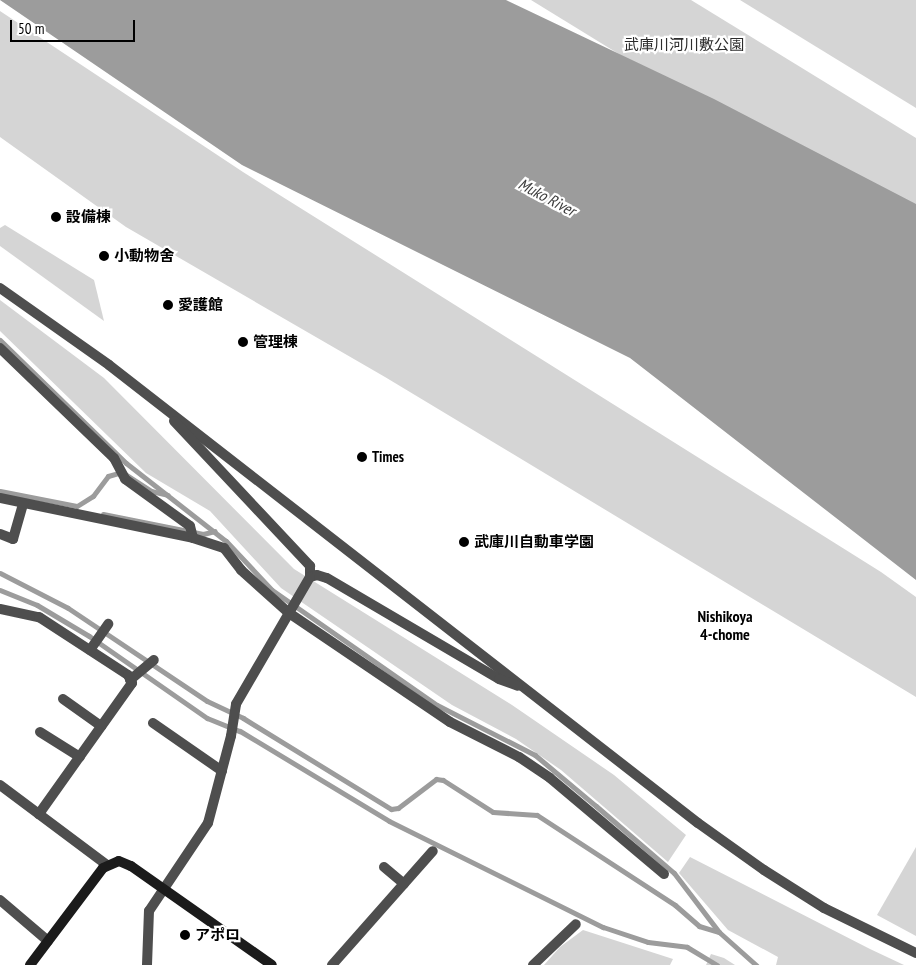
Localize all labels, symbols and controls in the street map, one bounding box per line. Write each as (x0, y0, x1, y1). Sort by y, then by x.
scale bar (12, 10, 138, 42)
text: 50 m (18, 19, 44, 38)
park label: 武庫川河川敷公園 (624, 36, 744, 54)
water label: Muko River (515, 174, 579, 220)
place label: 設備棟 (66, 208, 111, 226)
marker: 設備棟 (50, 211, 62, 223)
place label: 小動物舍 (114, 247, 174, 265)
marker: 小動物舍 (98, 250, 110, 262)
place label: 愛護館 (178, 296, 223, 314)
marker: 愛護館 (162, 299, 174, 311)
place label: 管理棟 (253, 333, 298, 351)
marker: 管理棟 (237, 336, 249, 348)
place label: Times (372, 448, 404, 466)
marker: Times (356, 451, 368, 463)
place label: 武庫川自動車学園 (474, 533, 594, 551)
marker: 武庫川自動車学園 (458, 536, 470, 548)
district label: Nishikoya 4-chome (697, 606, 753, 644)
place label: アポロ (195, 926, 240, 944)
marker: アポロ (179, 929, 191, 941)

